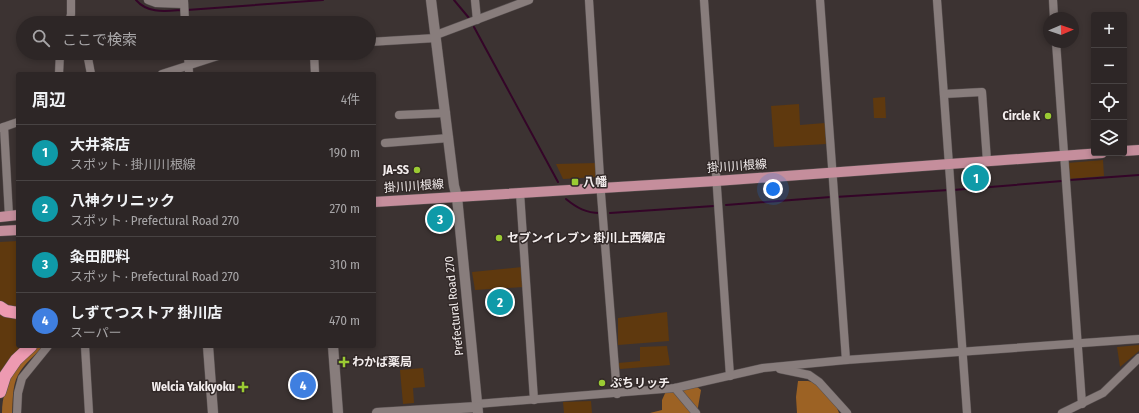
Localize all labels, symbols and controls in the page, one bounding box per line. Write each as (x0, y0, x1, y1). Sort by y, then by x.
north arrow (1043, 12, 1079, 48)
map controls (1091, 12, 1127, 156)
button: + (1091, 12, 1127, 48)
search box (16, 16, 376, 60)
icon: search (30, 27, 52, 49)
text: ここで検索 (62, 31, 137, 49)
button: − (1091, 48, 1127, 84)
button: locate (1091, 84, 1127, 120)
text: 周辺 (32, 90, 66, 111)
text: 4件 (341, 92, 360, 107)
place label: Circle K (1003, 109, 1041, 123)
marker: Circle K (1043, 111, 1053, 121)
button: layers (1091, 120, 1127, 156)
text: 大井茶店 (70, 136, 130, 154)
text: 1 (42, 145, 48, 160)
text: 190 m (329, 145, 360, 160)
text: スポット · 掛川川根線 (70, 157, 196, 172)
street label: 掛川川根線 (707, 157, 767, 175)
place label: JA-SS (382, 163, 409, 177)
pin: 1 (963, 163, 989, 193)
marker: JA-SS (412, 165, 422, 175)
place label: 八幡 (583, 175, 607, 189)
street label: 掛川川根線 (384, 177, 444, 195)
marker: 八幡 (570, 177, 580, 187)
your location (763, 179, 783, 199)
text: 八神クリニック (70, 192, 175, 210)
text: 2 (42, 201, 48, 216)
text: 270 m (329, 201, 360, 216)
pin: 3 (427, 204, 453, 234)
text: スポット · Prefectural Road 270 (70, 213, 239, 228)
place label: セブンイレブン 掛川上西郷店 (507, 231, 666, 245)
marker: セブンイレブン 掛川上西郷店 (494, 233, 504, 243)
text: 粂田肥料 (70, 248, 130, 266)
street label: Prefectural Road 270 (442, 255, 466, 357)
text: 3 (42, 257, 48, 272)
text: 310 m (330, 257, 360, 272)
text: スポット · Prefectural Road 270 (70, 269, 239, 284)
pin: 2 (487, 287, 513, 317)
text: しずてつストア 掛川店 (70, 304, 223, 322)
text: 4 (42, 313, 48, 328)
text: 470 m (329, 313, 360, 328)
text: スーパー (70, 325, 122, 340)
place label: わかば薬局 (352, 355, 412, 369)
marker: わかば薬局 (339, 357, 349, 367)
pin: 4 (290, 370, 316, 400)
place label: ぷちリッチ (610, 376, 670, 390)
marker: ぷちリッチ (597, 378, 607, 388)
place label: Welcia Yakkyoku (152, 380, 235, 394)
marker: Welcia Yakkyoku (238, 382, 248, 392)

